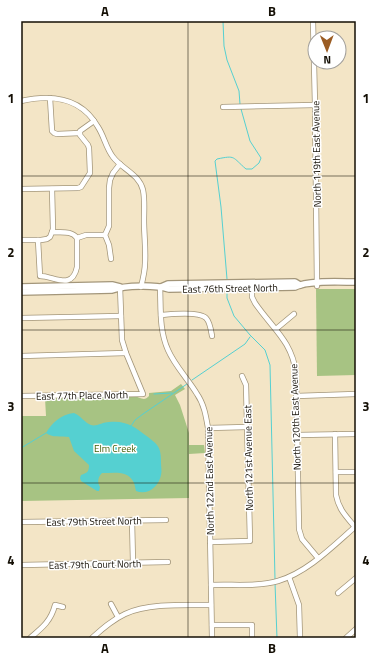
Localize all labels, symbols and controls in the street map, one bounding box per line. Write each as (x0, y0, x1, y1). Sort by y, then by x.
text: A (101, 1, 109, 21)
text: B (268, 1, 276, 21)
north arrow (307, 30, 347, 70)
text: N (323, 52, 331, 68)
text: 1 (7, 88, 15, 108)
text: 1 (362, 88, 370, 108)
street label: North 119th East Avenue (308, 101, 325, 207)
text: 2 (7, 242, 15, 262)
text: 2 (362, 242, 370, 262)
street label: East 76th Street North (182, 280, 278, 297)
street label: North 120th East Avenue (286, 363, 305, 471)
street label: East 77th Place North (36, 387, 128, 404)
text: 3 (7, 396, 15, 416)
text: 3 (362, 396, 370, 416)
street label: North 121st Avenue East (240, 404, 257, 511)
street label: North 122nd East Avenue (201, 427, 218, 535)
park label: Elm Creek (94, 441, 136, 456)
street label: East 79th Street North (46, 513, 142, 530)
text: 4 (7, 550, 15, 570)
text: 4 (362, 550, 370, 570)
street label: East 79th Court North (49, 556, 141, 573)
text: A (101, 638, 109, 658)
text: B (268, 638, 276, 658)

